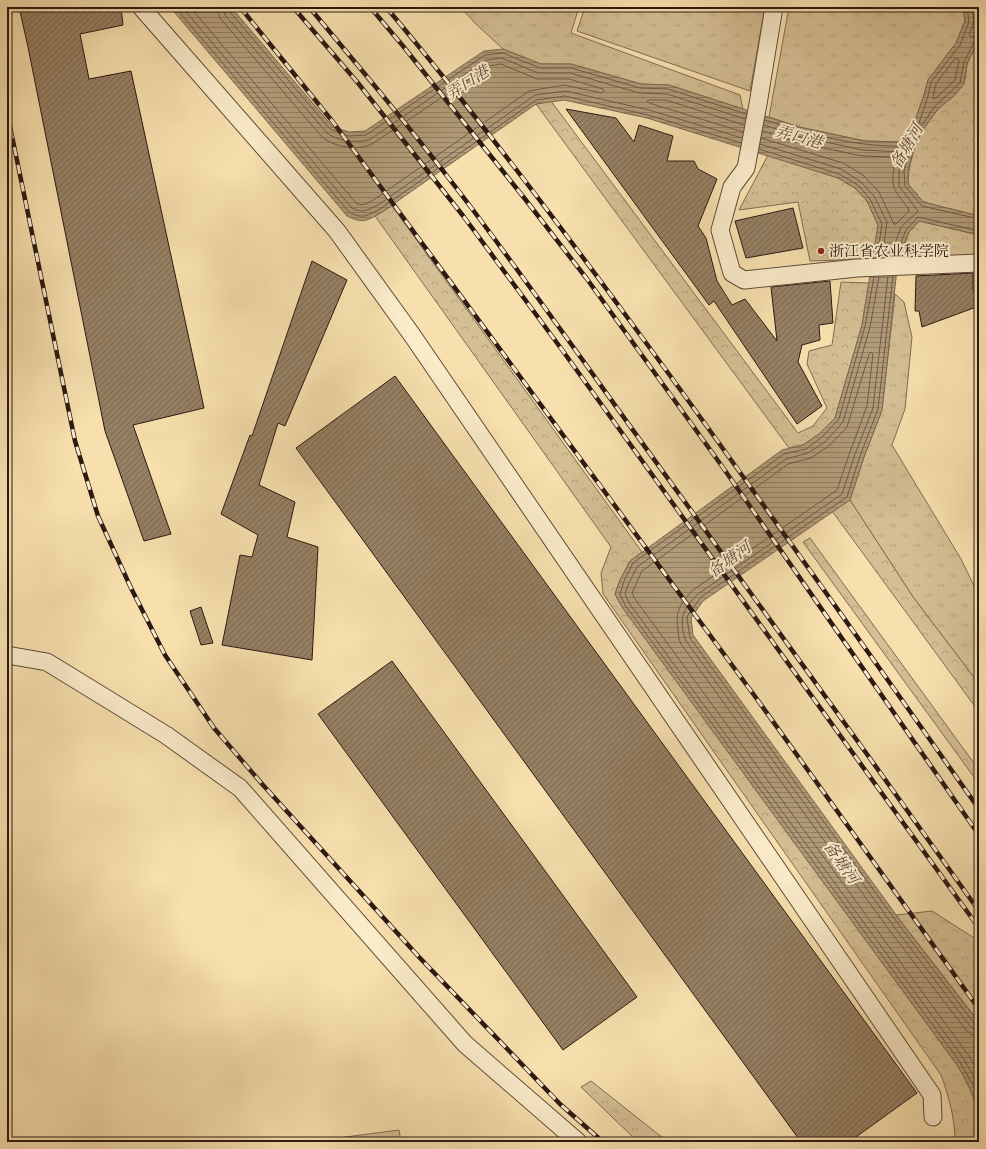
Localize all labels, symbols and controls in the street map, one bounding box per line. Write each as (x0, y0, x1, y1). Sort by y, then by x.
water label: 弄口港 (442, 60, 494, 103)
water label: 备塘河 (886, 118, 928, 172)
water label: 弄口港 (773, 121, 826, 153)
place label: 浙江省农业科学院 (829, 242, 949, 260)
marker: 浙江省农业科学院 (816, 246, 826, 256)
water label: 备塘河 (704, 536, 757, 581)
water label: 备塘河 (820, 837, 865, 890)

